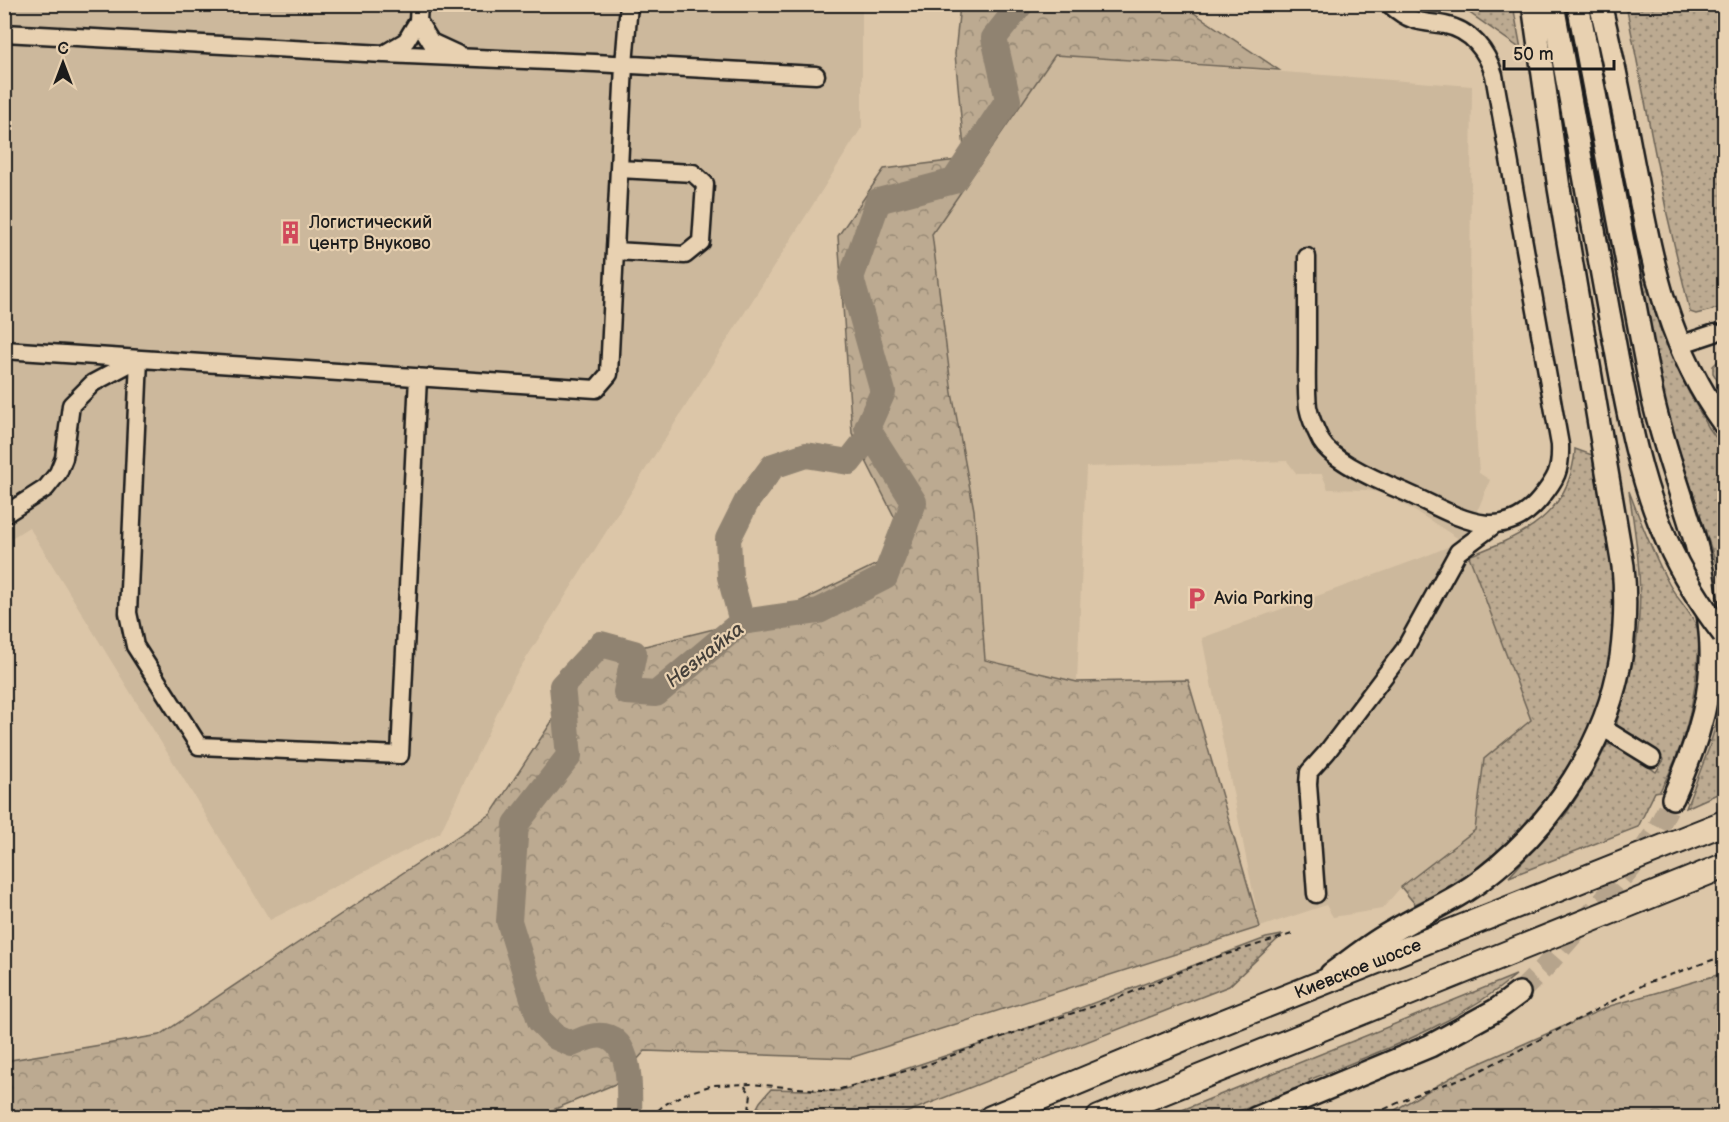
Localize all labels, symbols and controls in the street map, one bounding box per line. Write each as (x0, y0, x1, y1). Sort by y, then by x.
north arrow (33, 33, 93, 93)
scale bar (1504, 33, 1614, 71)
text: С (57, 40, 69, 59)
text: 50 m (1513, 44, 1554, 65)
place label: Логистический центр Внуково (308, 212, 432, 254)
building icon: Логистический центр Внуково (278, 219, 304, 245)
parking icon: Avia Parking (1183, 585, 1209, 611)
place label: Avia Parking (1214, 588, 1313, 609)
water label: Незнайка (661, 617, 749, 693)
street label: Киевское шоссе (1291, 934, 1424, 1003)

